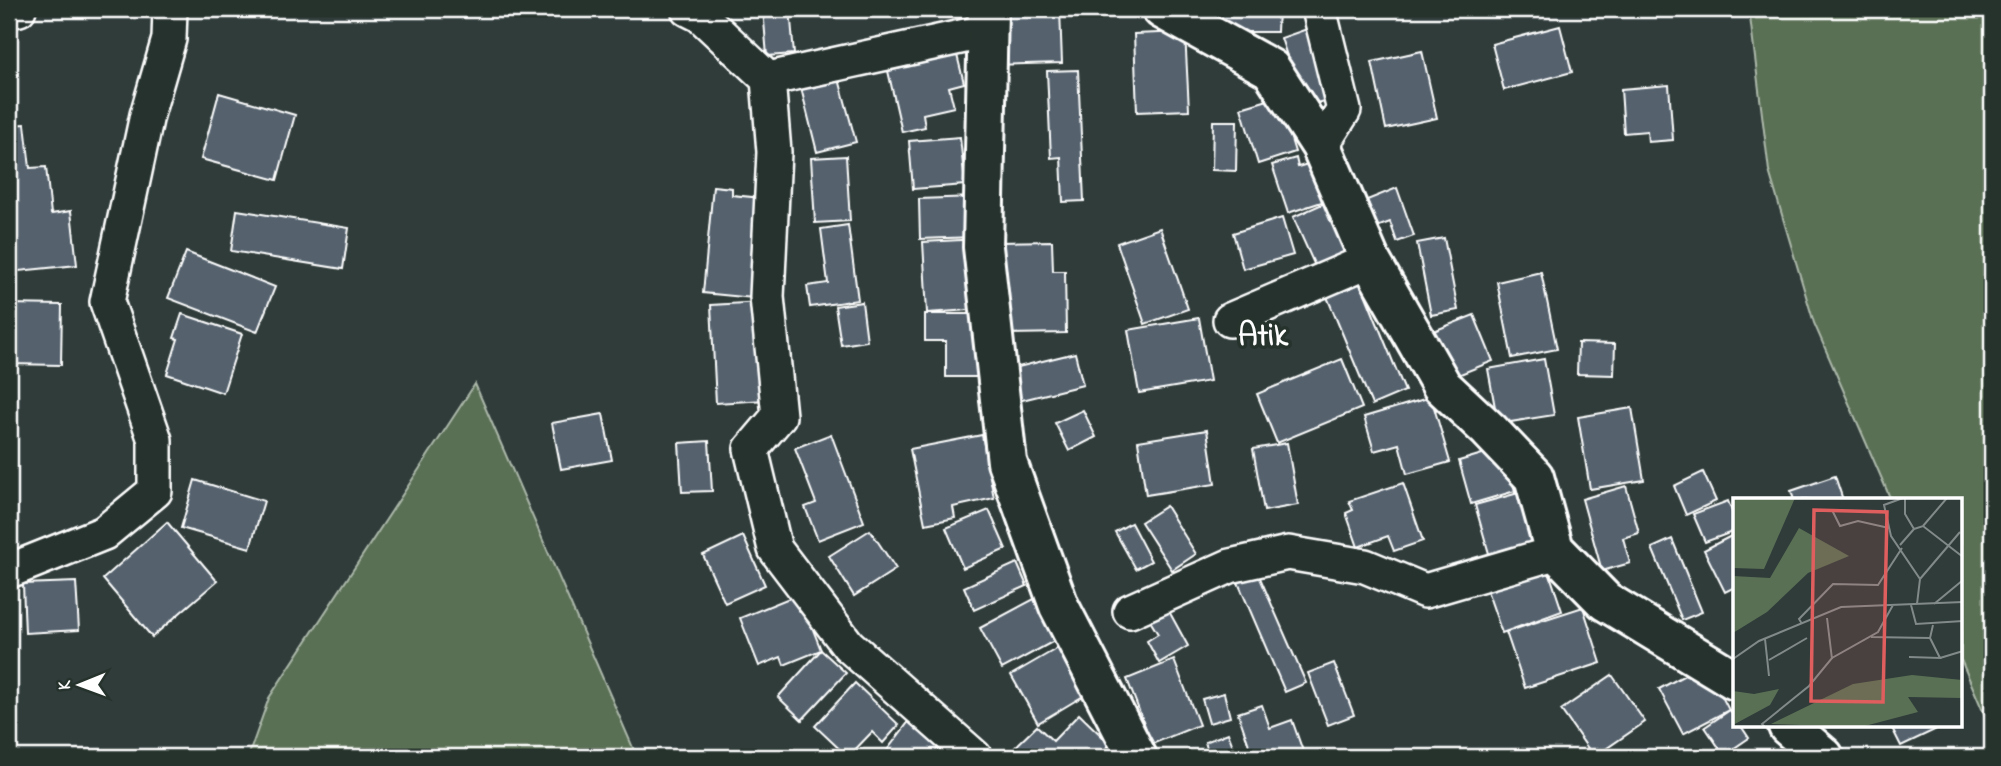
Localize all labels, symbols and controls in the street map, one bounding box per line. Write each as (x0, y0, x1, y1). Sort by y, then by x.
district label: Atik (1238, 314, 1289, 361)
inset map (1733, 498, 1962, 728)
north arrow (46, 650, 116, 720)
text: K (52, 680, 79, 690)

